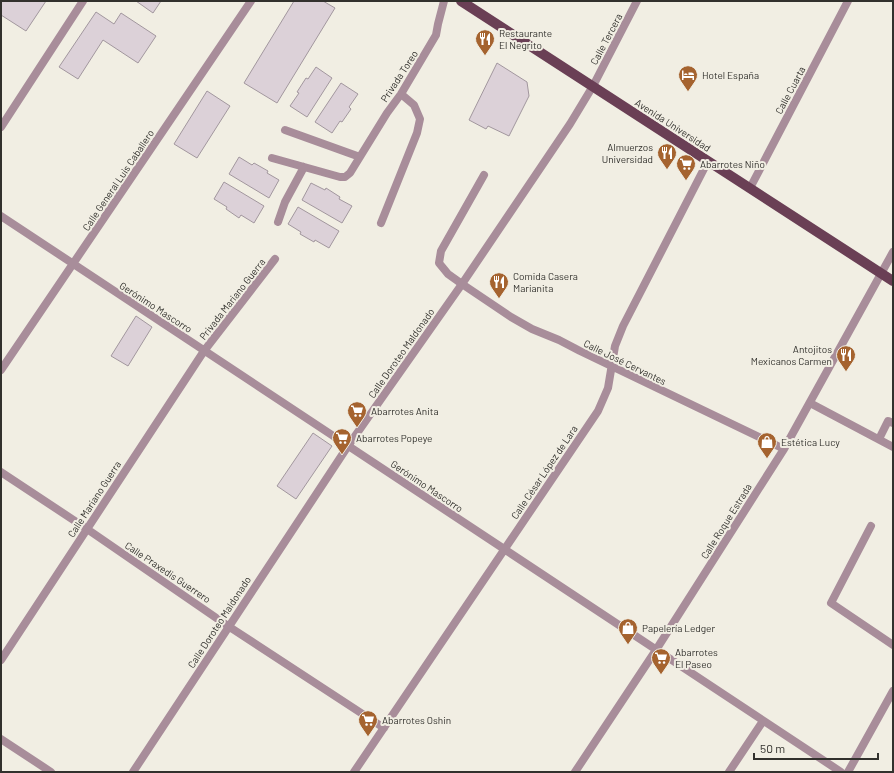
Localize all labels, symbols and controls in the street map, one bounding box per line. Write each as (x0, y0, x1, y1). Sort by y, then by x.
street label: Calle Tercera (588, 11, 624, 67)
place label: Restaurante El Negrito (499, 27, 552, 51)
restaurant icon: Restaurante El Negrito (474, 28, 496, 56)
street label: Privada Toreo (378, 48, 420, 104)
hotel icon: Hotel España (677, 64, 699, 92)
street label: Calle Cuarta (772, 64, 808, 116)
place label: Hotel España (702, 69, 759, 81)
street label: Avenida Universidad (633, 96, 713, 154)
street label: Calle General Luis Caballero (80, 127, 156, 233)
place label: Almuerzos Universidad (602, 141, 653, 165)
restaurant icon: Almuerzos Universidad (656, 142, 678, 170)
supermarket icon: Abarrotes Niño (675, 153, 697, 181)
place label: Abarrotes Niño (700, 158, 765, 170)
street label: Privada Mariano Guerra (197, 256, 267, 342)
place label: Comida Casera Marianita (513, 270, 578, 294)
restaurant icon: Comida Casera Marianita (488, 271, 510, 299)
street label: Gerónimo Mascorro (117, 279, 195, 335)
street label: Calle Doroteo Maldonado (365, 306, 437, 400)
street label: Calle José Cervantes (582, 337, 668, 387)
place label: Antojitos Mexicanos Carmen (751, 343, 832, 367)
restaurant icon: Antojitos Mexicanos Carmen (835, 344, 857, 372)
supermarket icon: Abarrotes Anita (346, 400, 368, 428)
place label: Abarrotes Anita (371, 405, 439, 417)
street label: Calle César López de Lara (508, 423, 580, 521)
supermarket icon: Abarrotes Popeye (331, 427, 353, 455)
shop icon: Estética Lucy (756, 431, 778, 459)
place label: Abarrotes Popeye (356, 432, 432, 444)
place label: Estética Lucy (781, 436, 840, 448)
street label: Gerónimo Mascorro (389, 457, 465, 515)
street label: Calle Mariano Guerra (65, 459, 123, 539)
street label: Calle Roque Estrada (698, 481, 754, 561)
street label: Calle Praxedis Guerrero (123, 539, 213, 605)
street label: Calle Doroteo Maldonado (185, 574, 253, 670)
shop icon: Papelería Ledger (617, 617, 639, 645)
place label: Papelería Ledger (642, 622, 715, 634)
place label: Abarrotes El Paseo (675, 646, 718, 670)
supermarket icon: Abarrotes El Paseo (650, 647, 672, 675)
supermarket icon: Abarrotes Oshin (357, 709, 379, 737)
place label: Abarrotes Oshin (382, 714, 451, 726)
scale bar (754, 735, 878, 761)
text: 50 m (760, 741, 785, 755)

